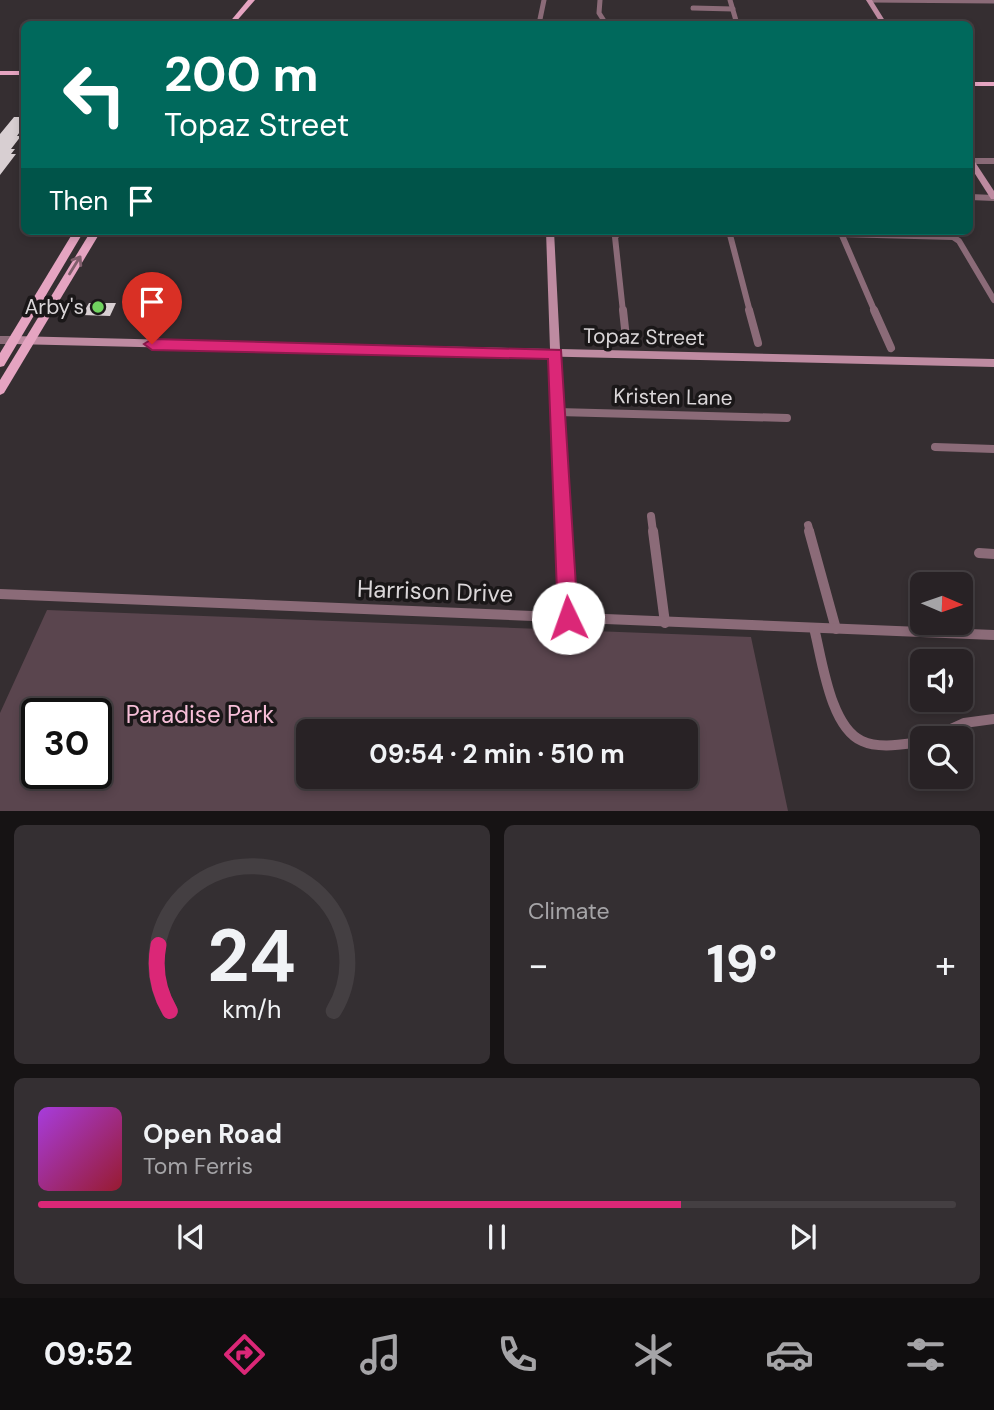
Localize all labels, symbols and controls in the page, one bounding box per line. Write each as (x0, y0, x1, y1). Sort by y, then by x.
text: 200 m (164, 42, 319, 106)
icon: left (49, 49, 140, 140)
text: Topaz Street (164, 104, 349, 146)
icon: arrive (122, 182, 160, 220)
text: Then (49, 184, 108, 218)
one-way arrow (69, 256, 83, 276)
pin (122, 272, 182, 344)
icon: arrive (133, 283, 171, 321)
place label: Arby's (24, 293, 84, 321)
marker: Arby's (90, 299, 106, 315)
street label: Topaz Street (583, 322, 705, 352)
street label: Kristen Lane (613, 382, 733, 412)
north arrow (910, 572, 973, 635)
map controls (910, 572, 973, 789)
street label: Harrison Drive (356, 573, 514, 609)
position arrow (531, 581, 605, 655)
button: sound (910, 649, 973, 712)
speed limit sign: 30 (21, 698, 112, 789)
park label: Paradise Park (126, 699, 274, 730)
button: search (910, 726, 973, 789)
text: 09:54 · 2 min · 510 m (369, 737, 625, 771)
text: Climate (528, 896, 610, 926)
text: 24 (208, 909, 296, 1004)
text: 19° (707, 930, 777, 998)
text: − (528, 940, 549, 990)
text: + (935, 940, 956, 990)
text: km/h (222, 992, 282, 1025)
text: Open Road (143, 1117, 282, 1151)
text: Tom Ferris (143, 1151, 253, 1181)
icon: previous (172, 1218, 210, 1256)
icon: pause (478, 1218, 516, 1256)
icon: next (784, 1218, 822, 1256)
icon: directions (220, 1330, 269, 1379)
icon: music (356, 1330, 405, 1379)
icon: phone (493, 1330, 542, 1379)
icon: climate (629, 1330, 678, 1379)
icon: car (765, 1330, 814, 1379)
icon: filters (901, 1330, 950, 1379)
text: 09:52 (44, 1333, 133, 1375)

